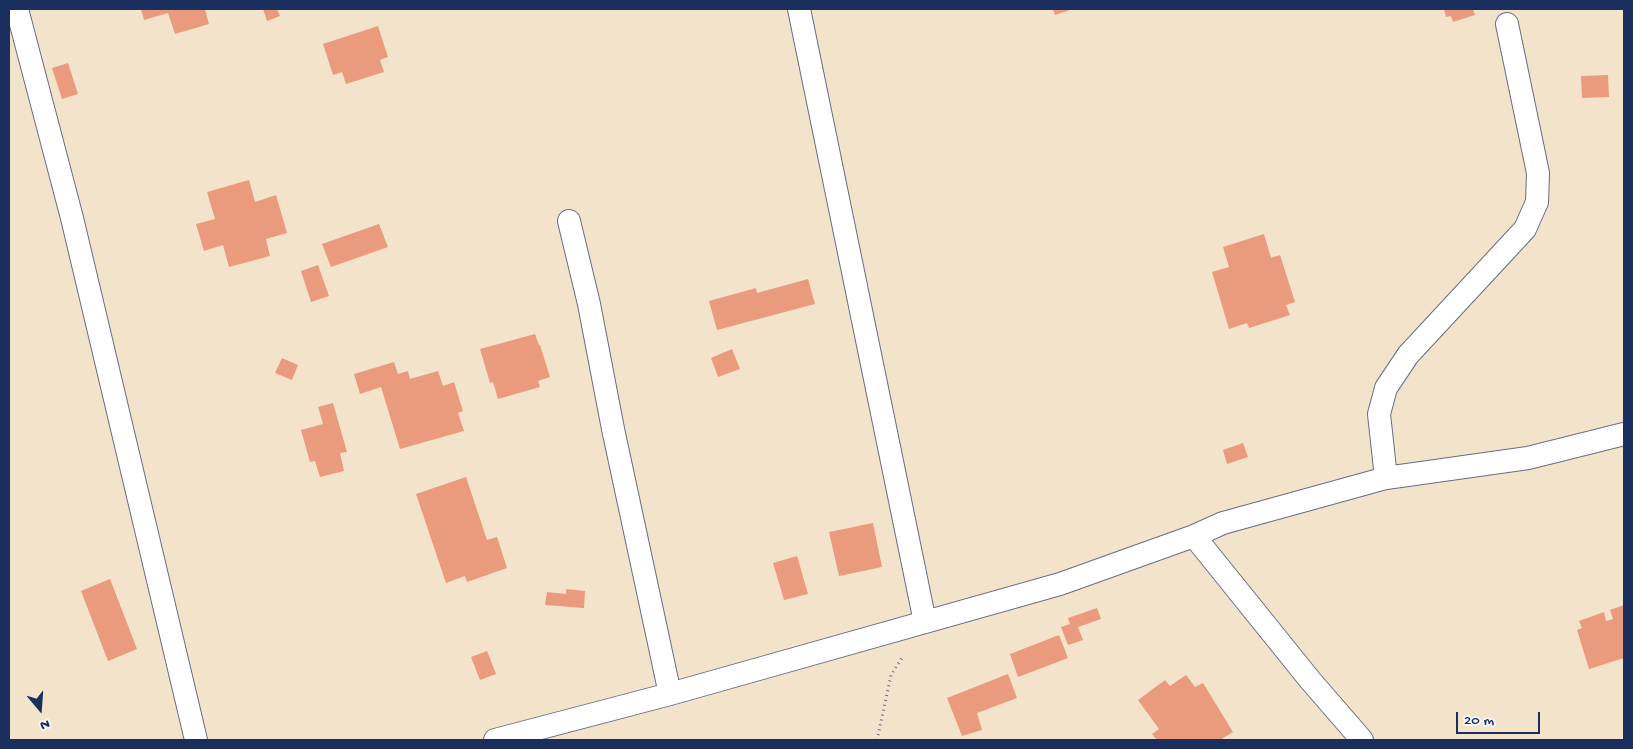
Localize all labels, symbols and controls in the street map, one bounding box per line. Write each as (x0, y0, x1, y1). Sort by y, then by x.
north arrow (15, 684, 65, 734)
scale bar (1458, 702, 1542, 734)
text: 20 m (1464, 712, 1494, 730)
text: N (38, 714, 52, 733)

